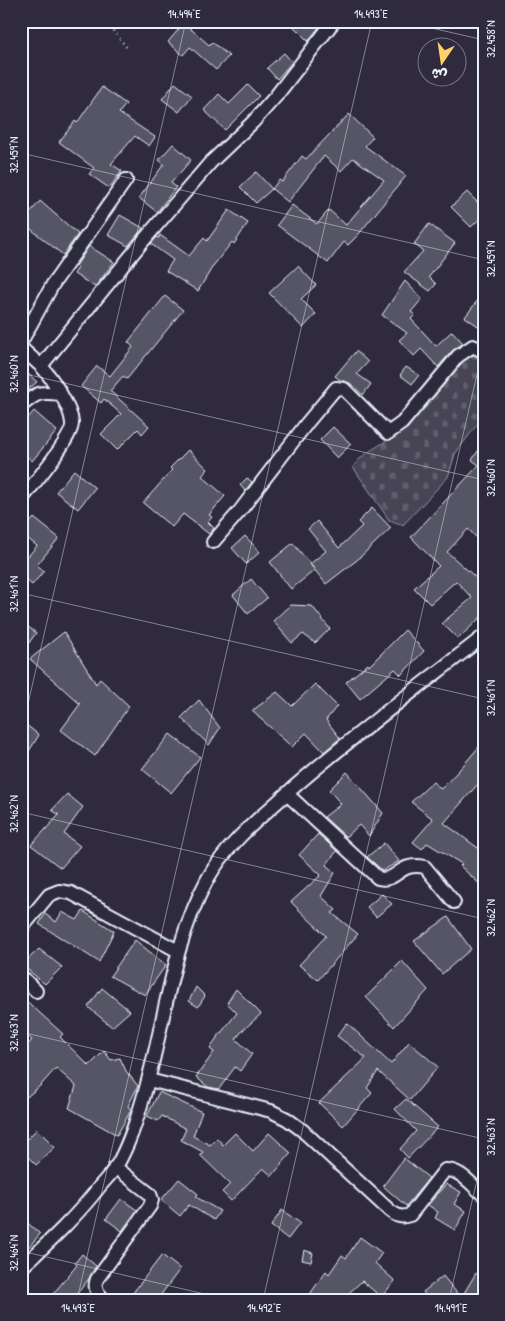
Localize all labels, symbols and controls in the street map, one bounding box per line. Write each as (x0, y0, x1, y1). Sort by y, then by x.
text: 14.494°E (168, 5, 201, 22)
text: 14.493°E (354, 5, 389, 22)
text: 32.458°N (482, 20, 499, 58)
north arrow (418, 38, 468, 88)
text: ش (429, 64, 449, 86)
text: 32.459°N (5, 137, 22, 173)
text: 32.459°N (482, 241, 499, 277)
text: 32.460°N (5, 355, 22, 393)
text: 32.460°N (482, 459, 499, 497)
text: 32.461°N (5, 576, 22, 612)
text: 32.461°N (482, 680, 499, 716)
text: 32.462°N (5, 795, 22, 833)
text: 32.462°N (482, 899, 499, 937)
text: 32.463°N (5, 1014, 22, 1052)
text: 32.463°N (482, 1118, 499, 1156)
text: 32.464°N (5, 1235, 22, 1271)
text: 14.493°E (61, 1299, 96, 1316)
text: 14.492°E (247, 1299, 282, 1316)
text: 14.491°E (435, 1299, 468, 1316)

